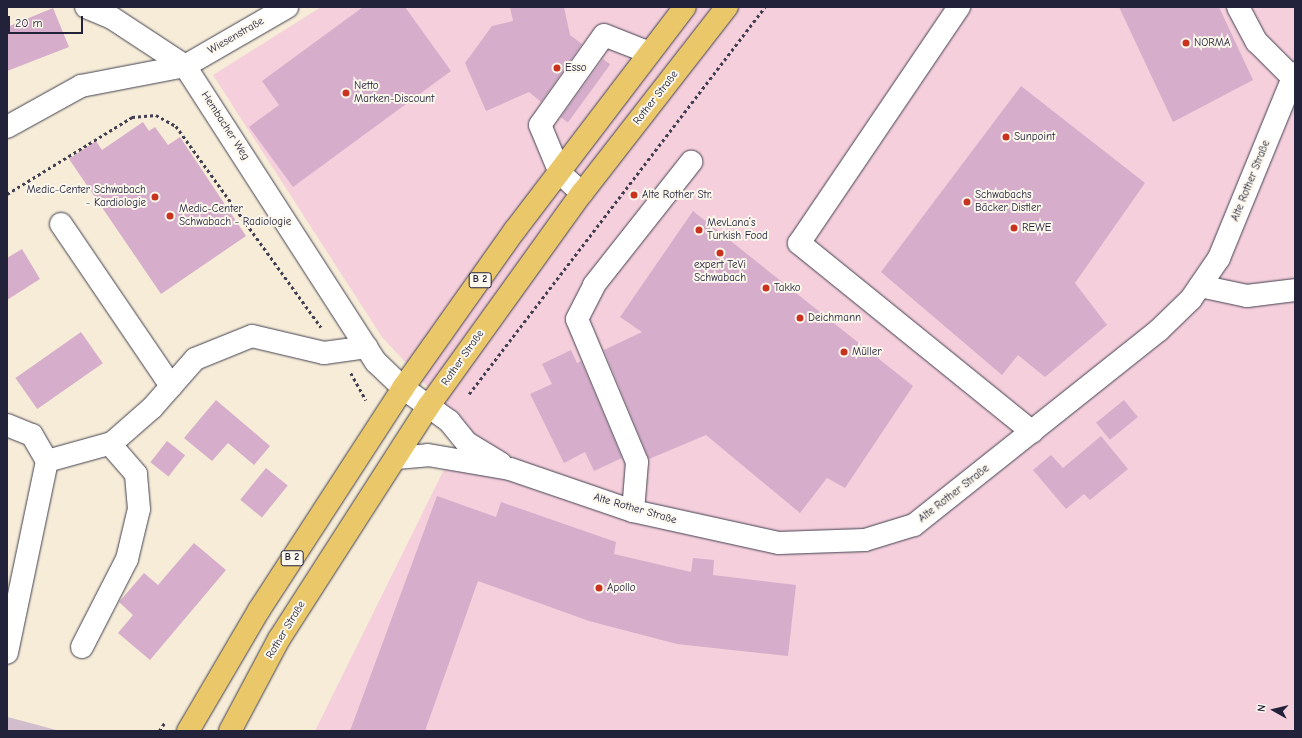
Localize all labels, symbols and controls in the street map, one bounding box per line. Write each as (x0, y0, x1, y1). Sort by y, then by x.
scale bar (10, 8, 85, 34)
street label: Wiesenstraße (206, 15, 266, 57)
text: 20 m (15, 16, 43, 30)
place label: NORMA (1194, 36, 1230, 50)
marker: NORMA (1181, 38, 1191, 48)
place label: Esso (565, 61, 587, 75)
marker: Esso (552, 63, 562, 73)
street label: Rother Straße (631, 68, 681, 128)
place label: Netto Marken-Discount (354, 80, 434, 106)
marker: Netto Marken-Discount (341, 88, 351, 98)
street label: Hembacher Weg (198, 89, 252, 163)
place label: Sunpoint (1014, 130, 1055, 144)
marker: Sunpoint (1001, 132, 1011, 142)
street label: Alte Rother Straße (1229, 139, 1273, 223)
place label: Medic-Center Schwabach - Kardiologie (26, 184, 146, 210)
place label: Alte Rother Str. (642, 188, 712, 202)
place label: Schwabachs Bäcker Distler (975, 189, 1041, 215)
marker: Alte Rother Str. (629, 190, 639, 200)
marker: Medic-Center Schwabach - Kardiologie (149, 191, 161, 203)
marker: Schwabachs Bäcker Distler (962, 197, 972, 207)
place label: Medic-Center Schwabach - Radiologie (179, 203, 291, 229)
marker: Medic-Center Schwabach - Radiologie (164, 210, 176, 222)
place label: MevLana’s Turkish Food (707, 217, 768, 243)
place label: REWE (1022, 221, 1051, 235)
marker: REWE (1009, 223, 1019, 233)
marker: MevLana’s Turkish Food (694, 225, 704, 235)
marker: expert TeVi Schwabach (715, 248, 725, 258)
place label: expert TeVi Schwabach (694, 259, 746, 285)
road number: B 2 (468, 272, 492, 288)
place label: Takko (774, 281, 801, 295)
marker: Takko (761, 283, 771, 293)
place label: Deichmann (808, 311, 861, 325)
marker: Deichmann (795, 313, 805, 323)
street label: Rother Straße (439, 328, 487, 388)
place label: Müller (852, 345, 882, 359)
marker: Müller (839, 347, 849, 357)
street label: Alte Rother Straße (916, 462, 992, 526)
street label: Alte Rother Straße (592, 491, 678, 527)
road number: B 2 (280, 550, 304, 566)
place label: Apollo (607, 581, 636, 595)
marker: Apollo (594, 583, 604, 593)
street label: Rother Straße (264, 599, 308, 661)
north arrow (1254, 690, 1294, 730)
text: N (1255, 704, 1269, 713)

